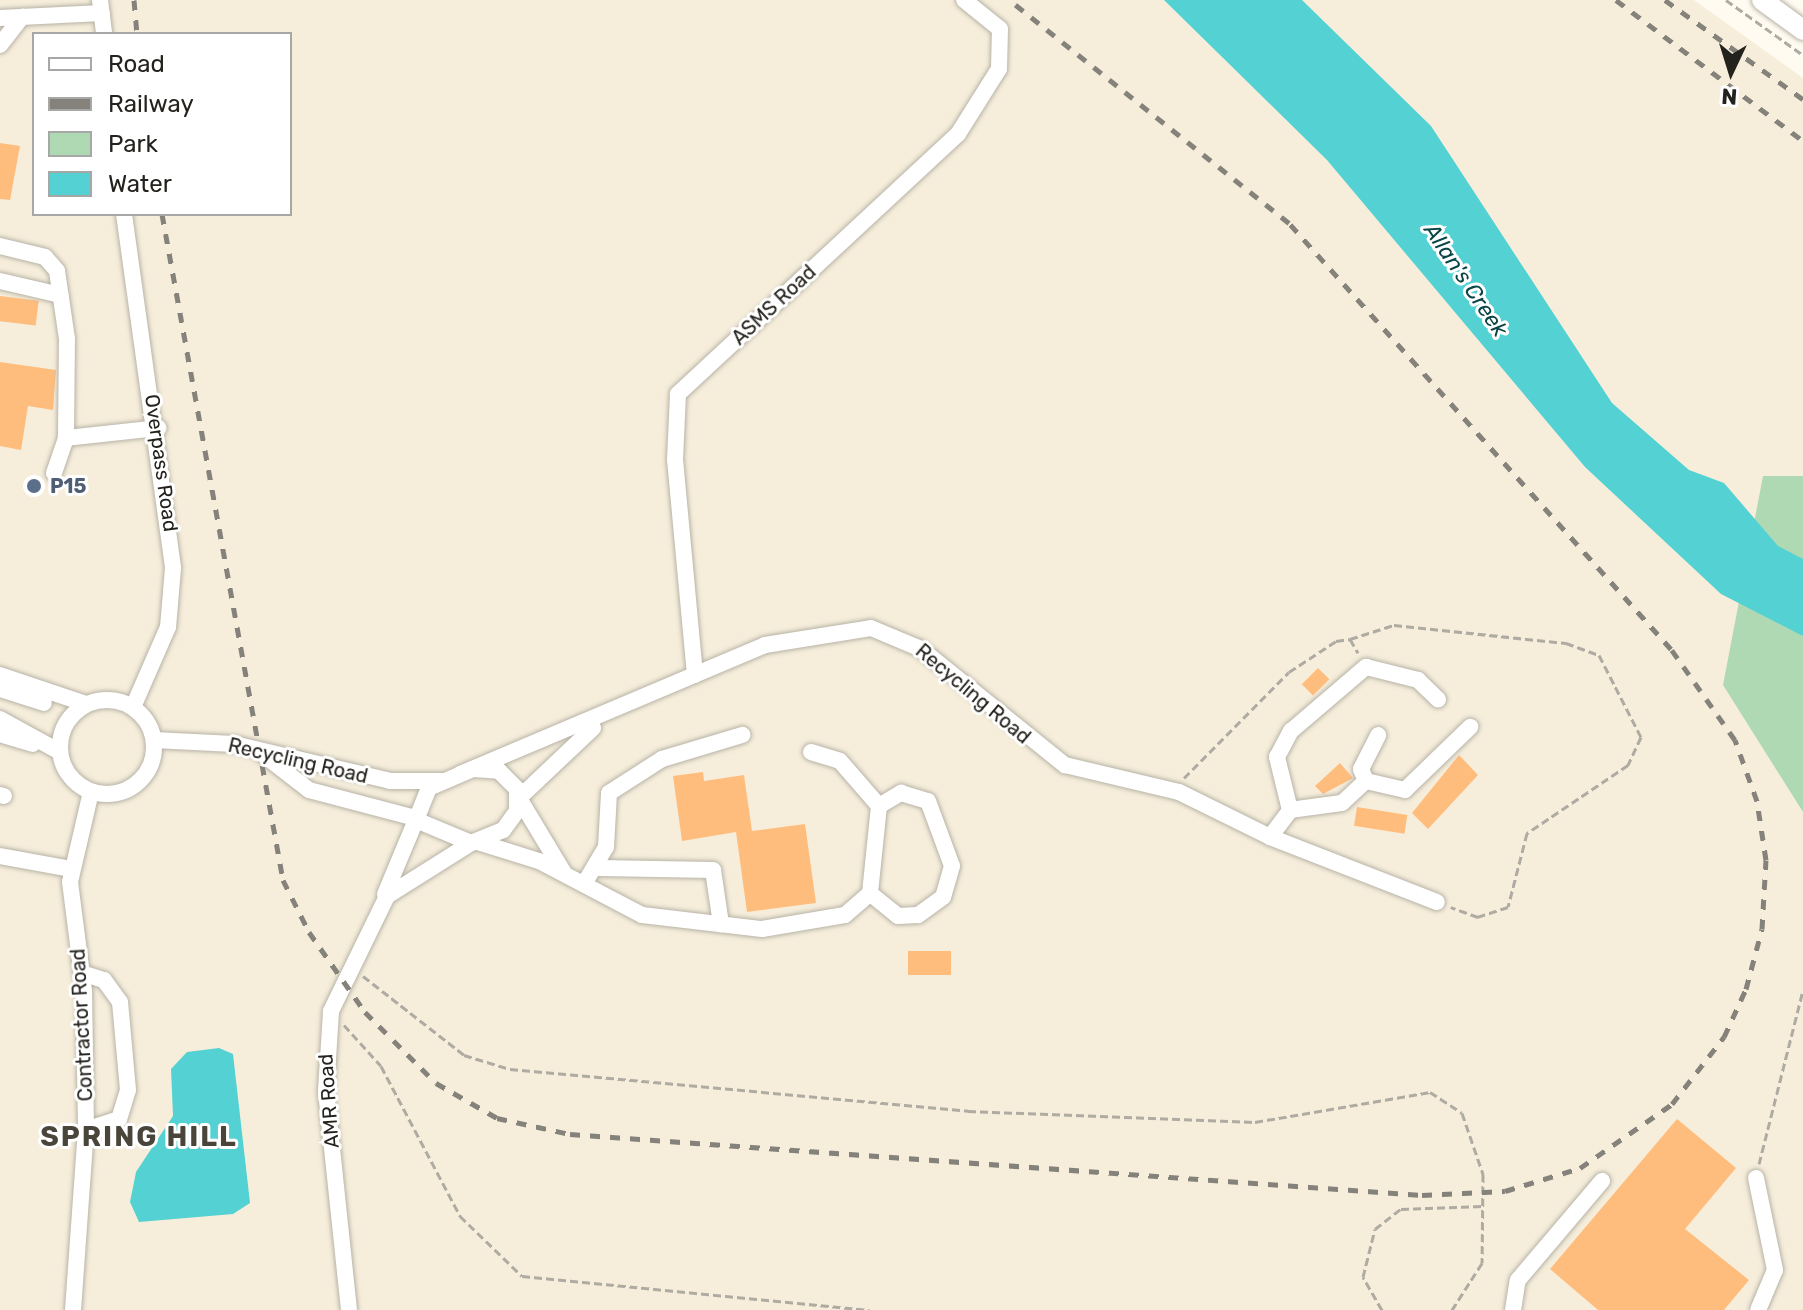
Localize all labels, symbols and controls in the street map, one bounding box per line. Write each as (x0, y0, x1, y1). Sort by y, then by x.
legend (32, 32, 292, 216)
north arrow (1691, 32, 1771, 112)
text: Road (108, 50, 165, 78)
text: N (1720, 82, 1738, 110)
text: Railway (108, 90, 194, 118)
text: Park (108, 130, 158, 158)
text: Water (108, 170, 172, 198)
water label: Allan's Creek (1418, 218, 1514, 342)
street label: ASMS Road (727, 260, 821, 350)
street label: Overpass Road (139, 393, 183, 533)
place label: P15 (50, 474, 86, 498)
marker: P15 (25, 477, 43, 495)
street label: Recycling Road (911, 639, 1035, 749)
street label: Recycling Road (226, 733, 370, 789)
street label: Contractor Road (66, 948, 98, 1102)
street label: AMR Road (314, 1053, 344, 1149)
district label: SPRING HILL (40, 1120, 238, 1154)

